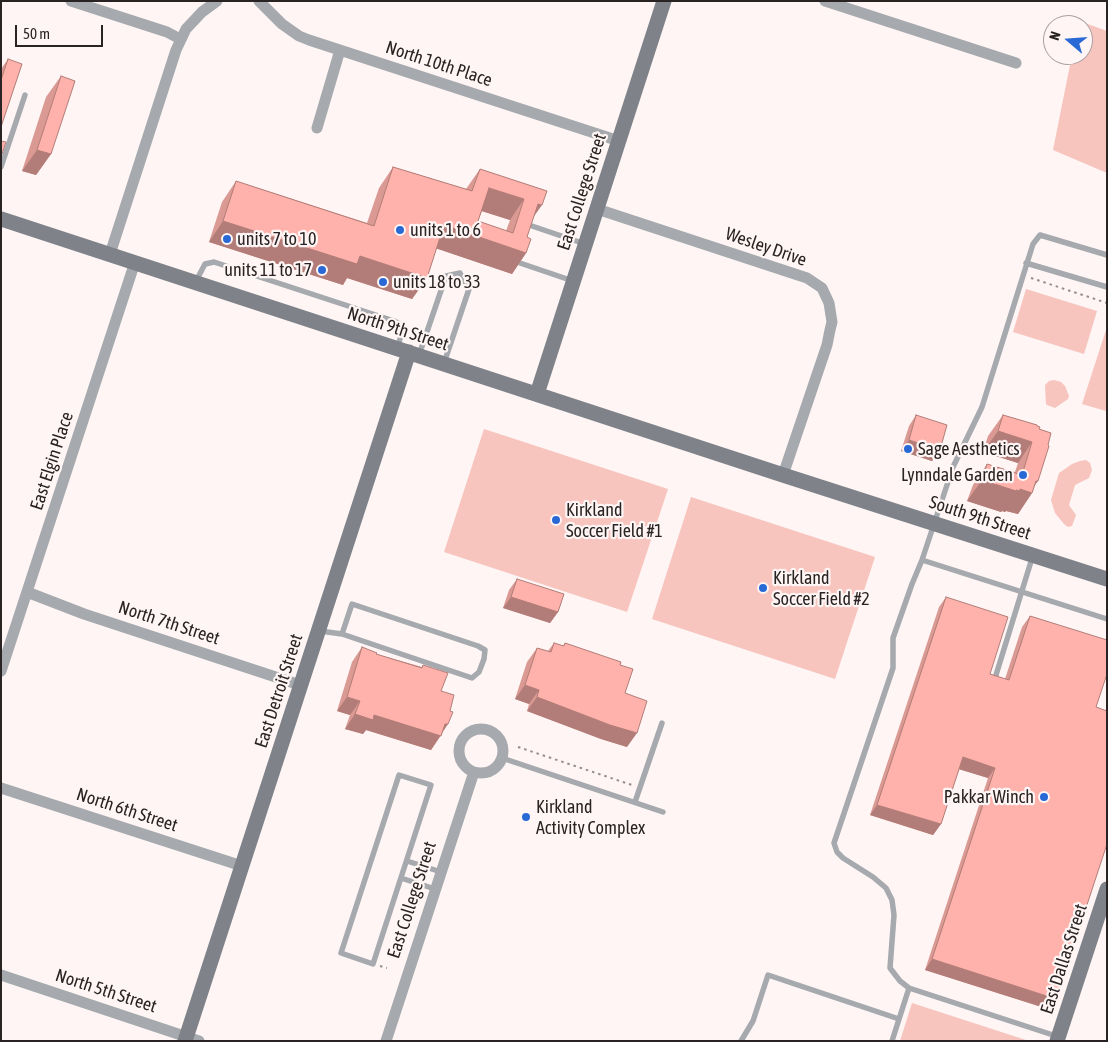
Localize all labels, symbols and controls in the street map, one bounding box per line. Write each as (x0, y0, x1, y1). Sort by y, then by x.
scale bar (18, 15, 105, 47)
north arrow (1043, 15, 1093, 65)
text: 50 m (23, 25, 50, 42)
text: N (1046, 29, 1064, 42)
street label: North 10th Place (383, 37, 495, 91)
street label: East College Street (553, 131, 611, 253)
place label: units 1 to 6 (410, 219, 481, 241)
street label: Wesley Drive (723, 223, 809, 271)
marker: units 1 to 6 (394, 224, 406, 236)
place label: units 7 to 10 (237, 228, 316, 250)
marker: units 7 to 10 (221, 233, 233, 245)
place label: units 11 to 17 (224, 259, 312, 281)
marker: units 11 to 17 (316, 264, 328, 276)
place label: units 18 to 33 (393, 271, 481, 293)
marker: units 18 to 33 (377, 276, 389, 288)
street label: North 9th Street (345, 303, 451, 355)
street label: East Elgin Place (26, 409, 78, 513)
place label: Sage Aesthetics (918, 438, 1020, 460)
marker: Sage Aesthetics (902, 443, 914, 455)
place label: Lynndale Garden (901, 464, 1013, 486)
marker: Lynndale Garden (1017, 469, 1029, 481)
street label: South 9th Street (927, 491, 1033, 545)
place label: Kirkland Soccer Field #1 (566, 499, 663, 542)
marker: Kirkland Soccer Field #1 (550, 514, 562, 526)
place label: Kirkland Soccer Field #2 (773, 567, 870, 610)
marker: Kirkland Soccer Field #2 (757, 582, 769, 594)
street label: North 7th Street (116, 597, 222, 649)
street label: East Detroit Street (250, 631, 308, 751)
street label: North 6th Street (74, 784, 180, 836)
place label: Pakkar Winch (944, 786, 1034, 808)
marker: Pakkar Winch (1038, 791, 1050, 803)
place label: Kirkland Activity Complex (536, 796, 645, 839)
marker: Kirkland Activity Complex (520, 811, 532, 823)
street label: East College Street (383, 839, 441, 961)
street label: East Dallas Street (1036, 901, 1092, 1017)
street label: North 5th Street (53, 965, 159, 1017)

